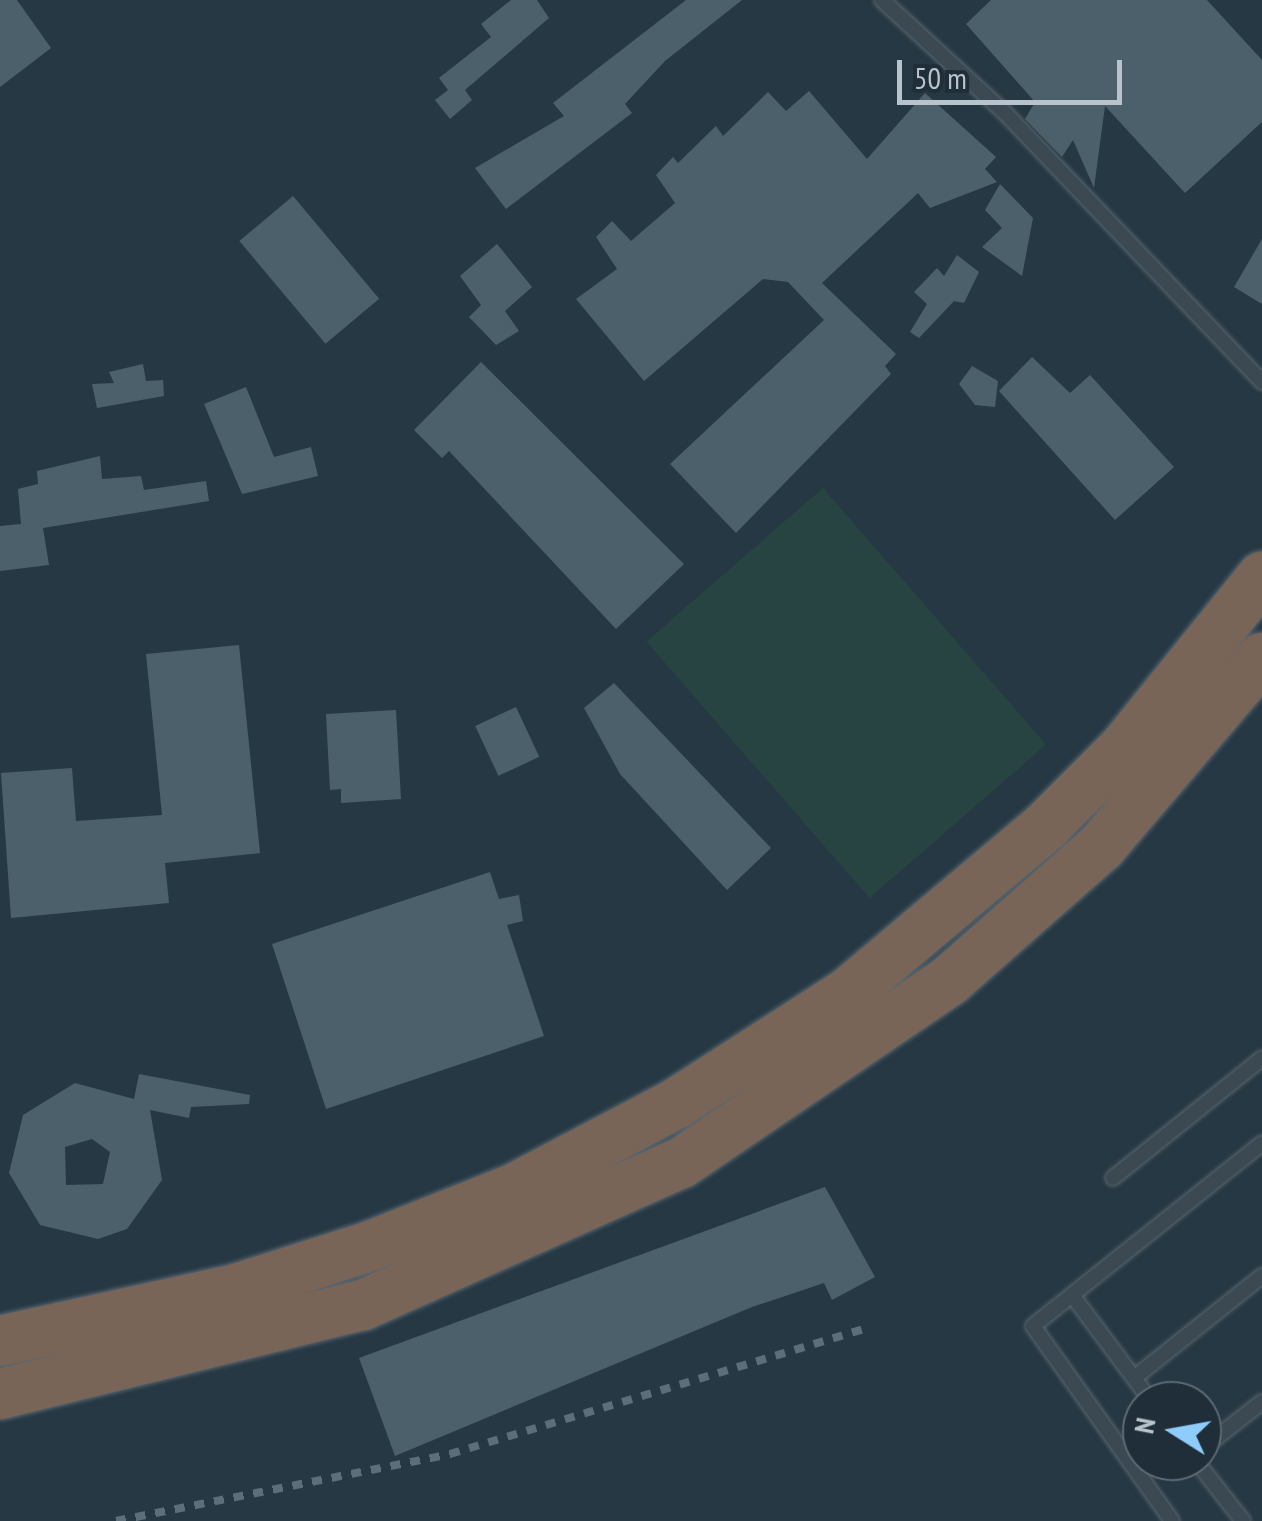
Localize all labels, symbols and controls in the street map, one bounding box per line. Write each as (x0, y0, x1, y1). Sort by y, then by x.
scale bar (902, 40, 1127, 102)
text: 50 m (914, 58, 967, 97)
north arrow (1122, 1381, 1222, 1481)
text: N (1124, 1415, 1164, 1437)

